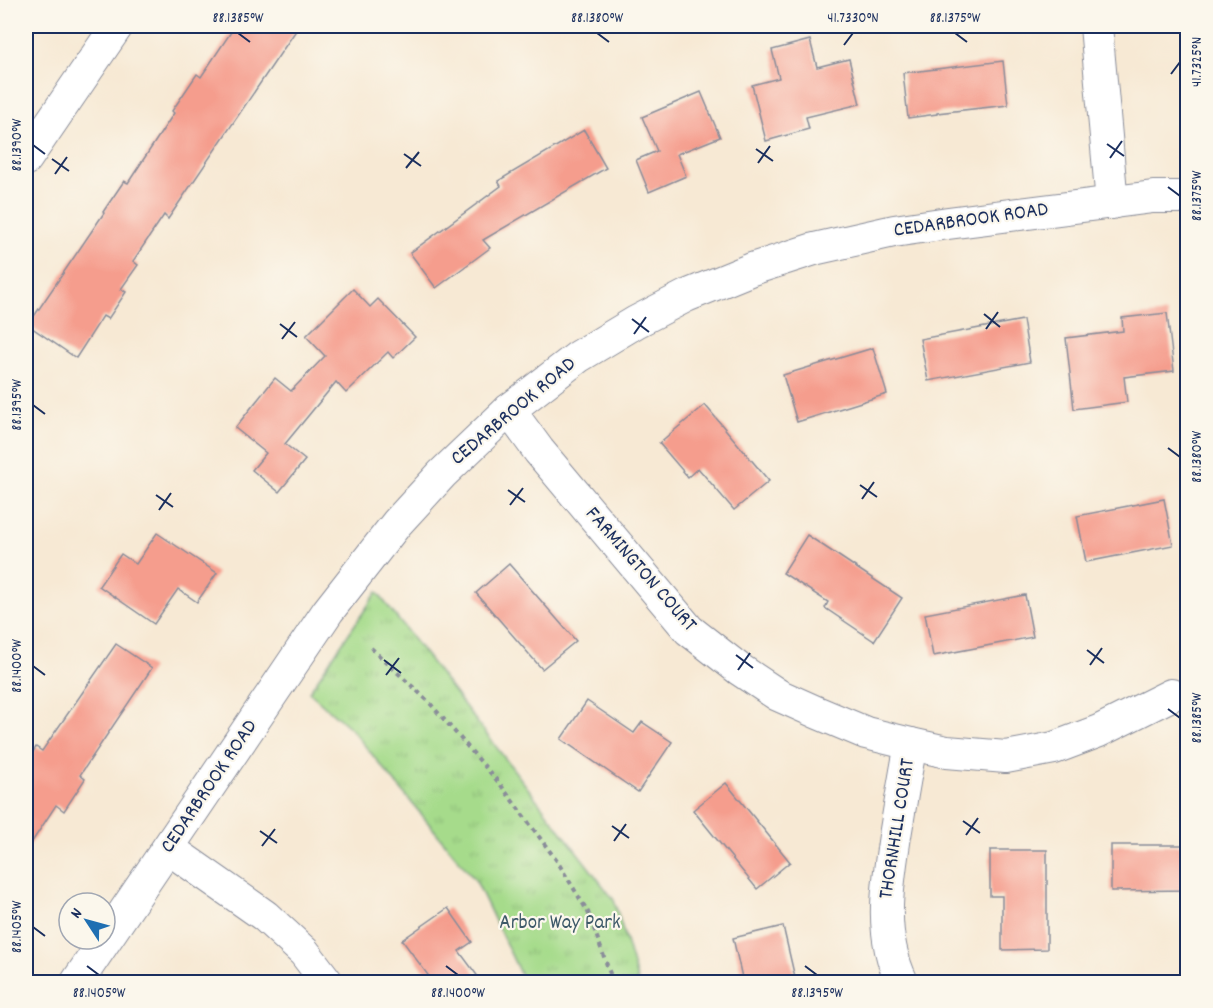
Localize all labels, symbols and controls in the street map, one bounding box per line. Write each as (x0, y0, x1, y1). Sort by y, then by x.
text: 88.1385°W (213, 8, 264, 30)
text: 88.1380°W (571, 8, 623, 30)
text: 41.7330°N (827, 8, 879, 30)
text: 88.1375°W (930, 8, 981, 30)
text: 41.7325°N (1187, 37, 1209, 87)
text: 88.1390°W (7, 118, 29, 171)
text: 88.1375°W (1187, 170, 1209, 221)
street label: CEDARBROOK ROAD (892, 195, 1050, 247)
street label: CEDARBROOK ROAD (445, 350, 583, 474)
text: 88.1395°W (7, 379, 29, 431)
text: 88.1380°W (1187, 431, 1209, 483)
street label: FARMINGTON COURT (577, 501, 703, 640)
text: 88.1400°W (7, 639, 29, 693)
text: 88.1385°W (1187, 692, 1209, 743)
street label: CEDARBROOK ROAD (154, 714, 266, 860)
street label: THORNHILL COURT (872, 756, 924, 902)
north arrow (57, 891, 117, 951)
text: 88.1405°W (7, 900, 29, 953)
text: N (65, 904, 89, 924)
park label: Arbor Way Park (499, 909, 621, 939)
text: 88.1405°W (73, 983, 126, 1005)
text: 88.1400°W (431, 983, 485, 1005)
text: 88.1395°W (791, 983, 843, 1005)

